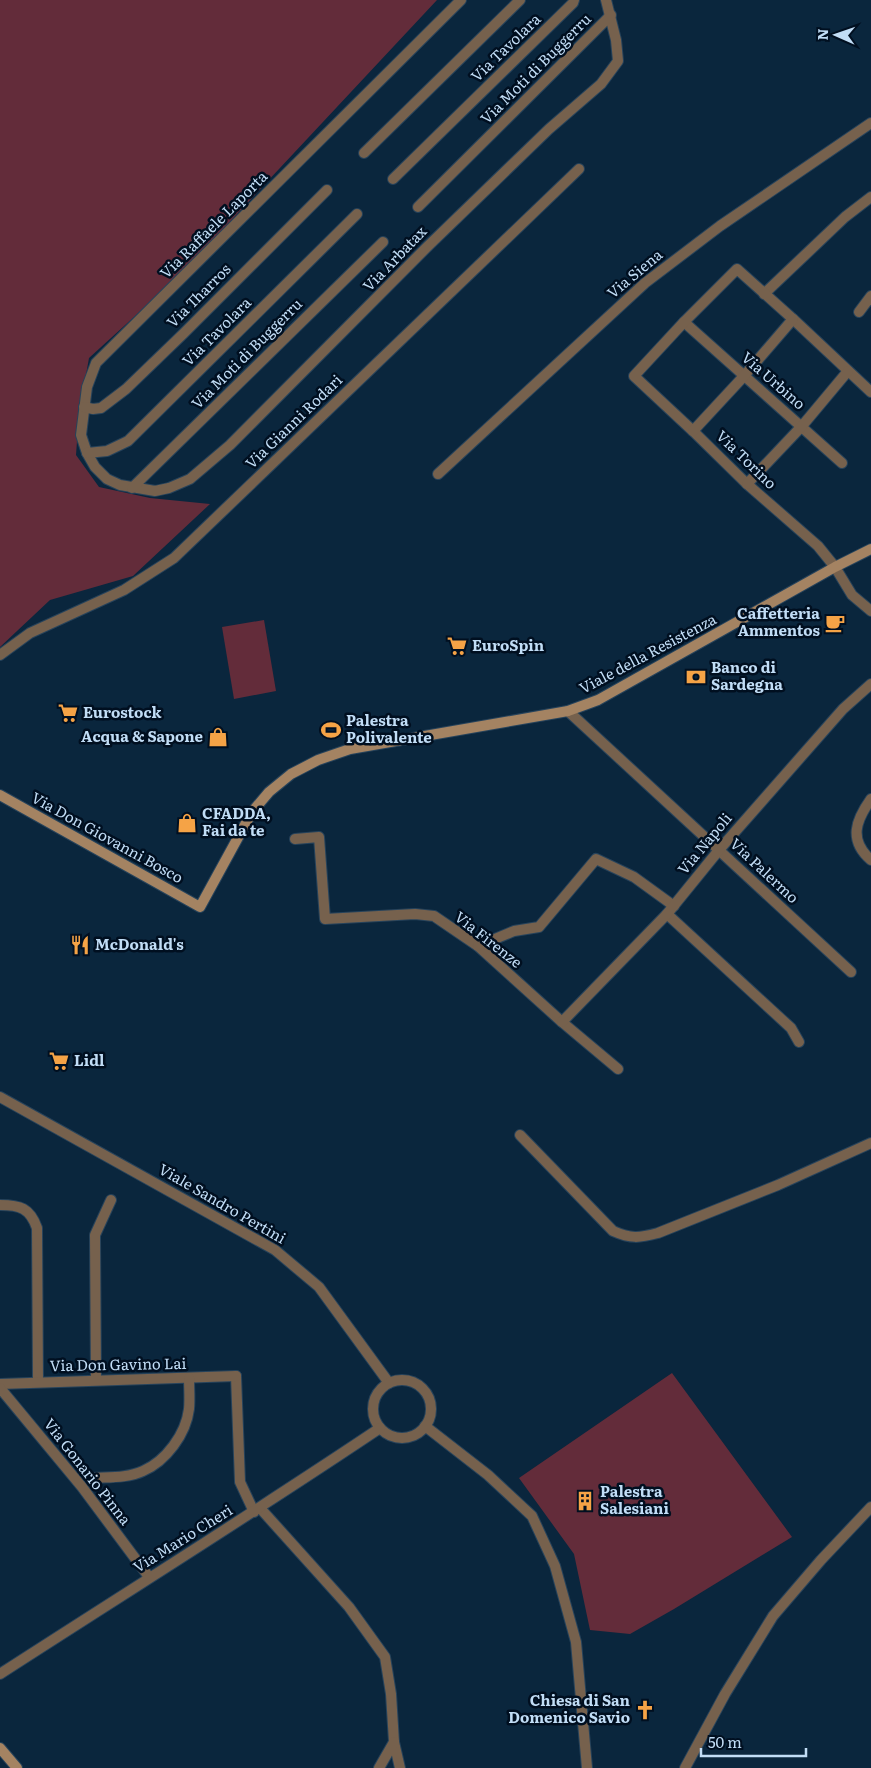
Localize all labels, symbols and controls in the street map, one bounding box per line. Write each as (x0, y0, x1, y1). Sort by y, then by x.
street label: Via Tavolara (465, 7, 546, 86)
street label: Via Moti di Buggerru (474, 7, 596, 129)
north arrow (811, 10, 861, 60)
text: N (812, 28, 832, 41)
street label: Via Raffaele Laporta (154, 164, 273, 283)
street label: Via Arbatax (357, 220, 432, 296)
street label: Via Siena (601, 242, 668, 303)
street label: Via Tharros (161, 257, 235, 332)
street label: Via Tavolara (176, 290, 256, 371)
street label: Via Moti di Buggerru (185, 292, 307, 414)
street label: Via Urbino (737, 345, 811, 414)
street label: Via Gianni Rodari (239, 368, 347, 473)
street label: Via Torino (712, 424, 783, 494)
place label: Caffetteria Ammentos (737, 601, 821, 641)
street label: Viale della Resistenza (575, 606, 721, 699)
cafe icon: Caffetteria Ammentos (824, 612, 846, 634)
place label: EuroSpin (472, 633, 545, 656)
supermarket icon: EuroSpin (446, 635, 468, 657)
place label: Banco di Sardegna (711, 655, 783, 695)
bank icon: Banco di Sardegna (685, 666, 707, 688)
place label: Eurostock (83, 700, 162, 723)
supermarket icon: Eurostock (57, 702, 79, 724)
place label: Palestra Polivalente (346, 708, 432, 748)
sports icon: Palestra Polivalente (320, 719, 342, 741)
place label: Acqua & Sapone (81, 724, 203, 747)
shop icon: Acqua & Sapone (207, 726, 229, 748)
street label: Via Don Giovanni Bosco (28, 785, 188, 888)
place label: CFADDA, Fai da te (202, 801, 271, 841)
street label: Via Napoli (671, 807, 737, 879)
shop icon: CFADDA, Fai da te (176, 812, 198, 834)
street label: Via Palermo (725, 832, 805, 908)
street label: Via Firenze (450, 905, 528, 973)
place label: McDonald's (95, 932, 184, 955)
restaurant icon: McDonald's (69, 934, 91, 956)
place label: Lidl (74, 1048, 105, 1071)
supermarket icon: Lidl (48, 1050, 70, 1072)
street label: Viale Sandro Pertini (155, 1157, 291, 1249)
street label: Via Don Gavino Lai (49, 1351, 187, 1376)
street label: Via Gonario Pinna (39, 1413, 138, 1530)
place label: Palestra Salesiani (600, 1479, 669, 1519)
building icon: Palestra Salesiani (574, 1490, 596, 1512)
street label: Via Mario Cheri (128, 1498, 236, 1578)
place label: Chiesa di San Domenico Savio (508, 1688, 631, 1728)
church icon: Chiesa di San Domenico Savio (634, 1699, 656, 1721)
scale bar (701, 1726, 806, 1758)
text: 50 m (708, 1730, 742, 1753)

